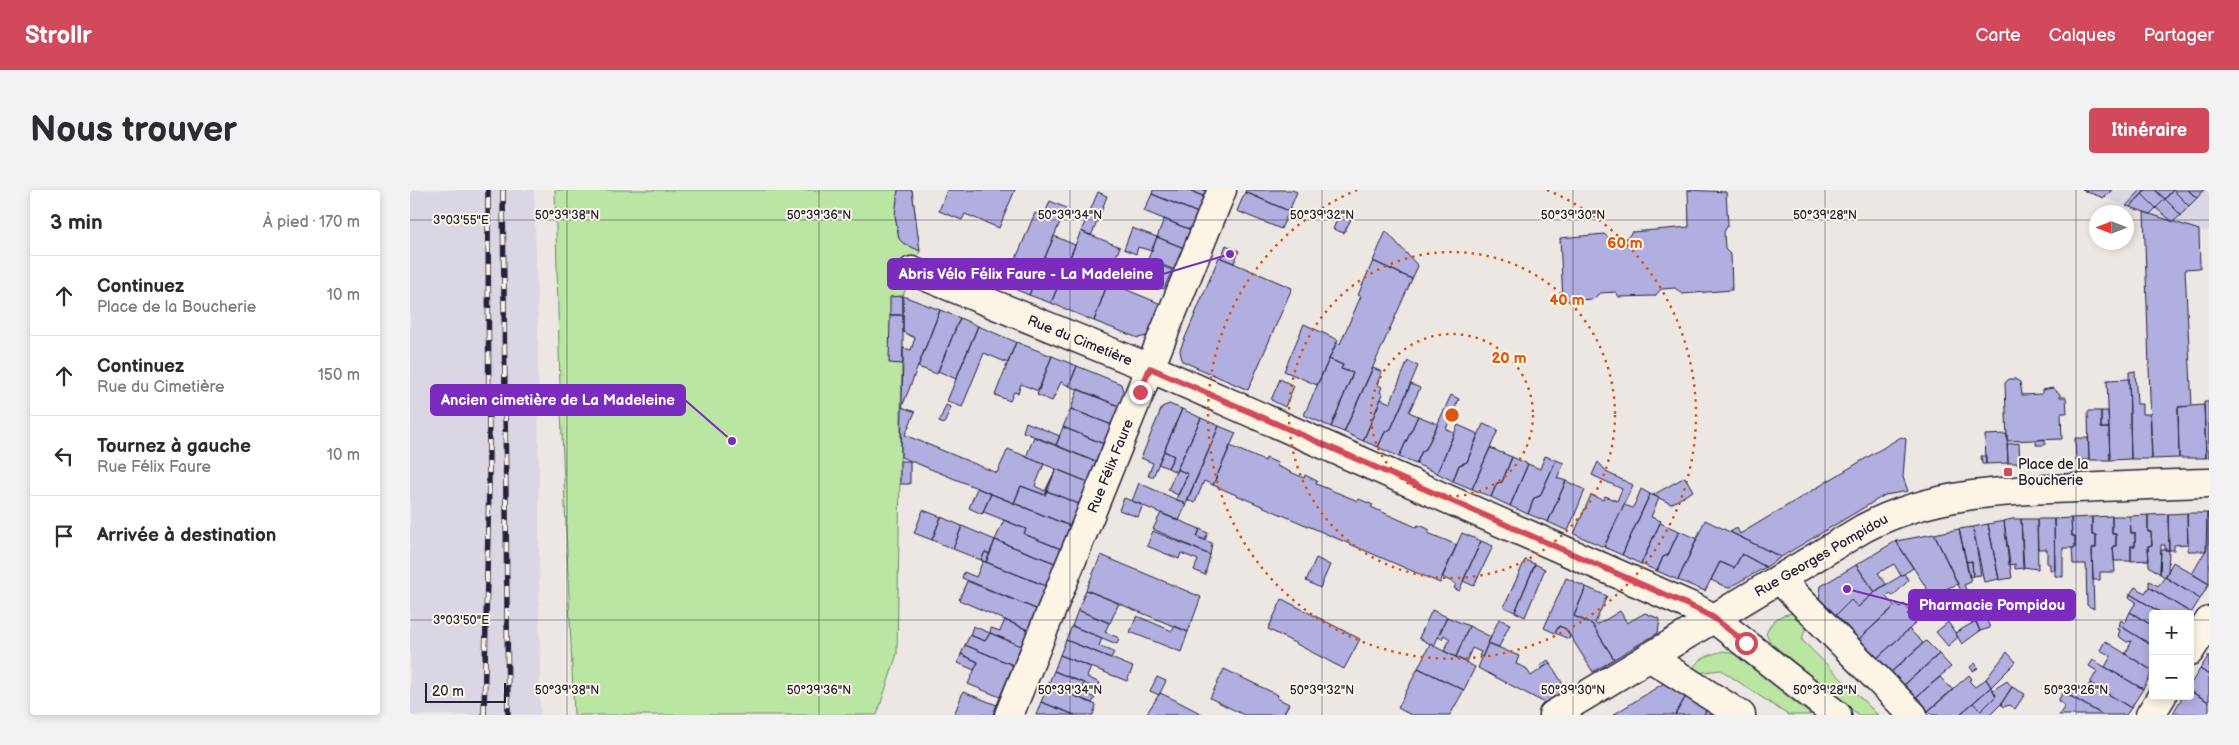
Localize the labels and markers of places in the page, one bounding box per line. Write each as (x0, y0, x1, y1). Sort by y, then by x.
callout: Abris Vélo Félix Faure - La Madeleine (888, 259, 1163, 289)
callout: Ancien cimetière de La Madeleine (431, 385, 685, 415)
centre of rings (1443, 406, 1461, 424)
place label: Place de la Boucherie (2018, 456, 2088, 489)
marker: Place de la Boucherie (2002, 466, 2014, 478)
callout: Pharmacie Pompidou (1909, 590, 2075, 620)

